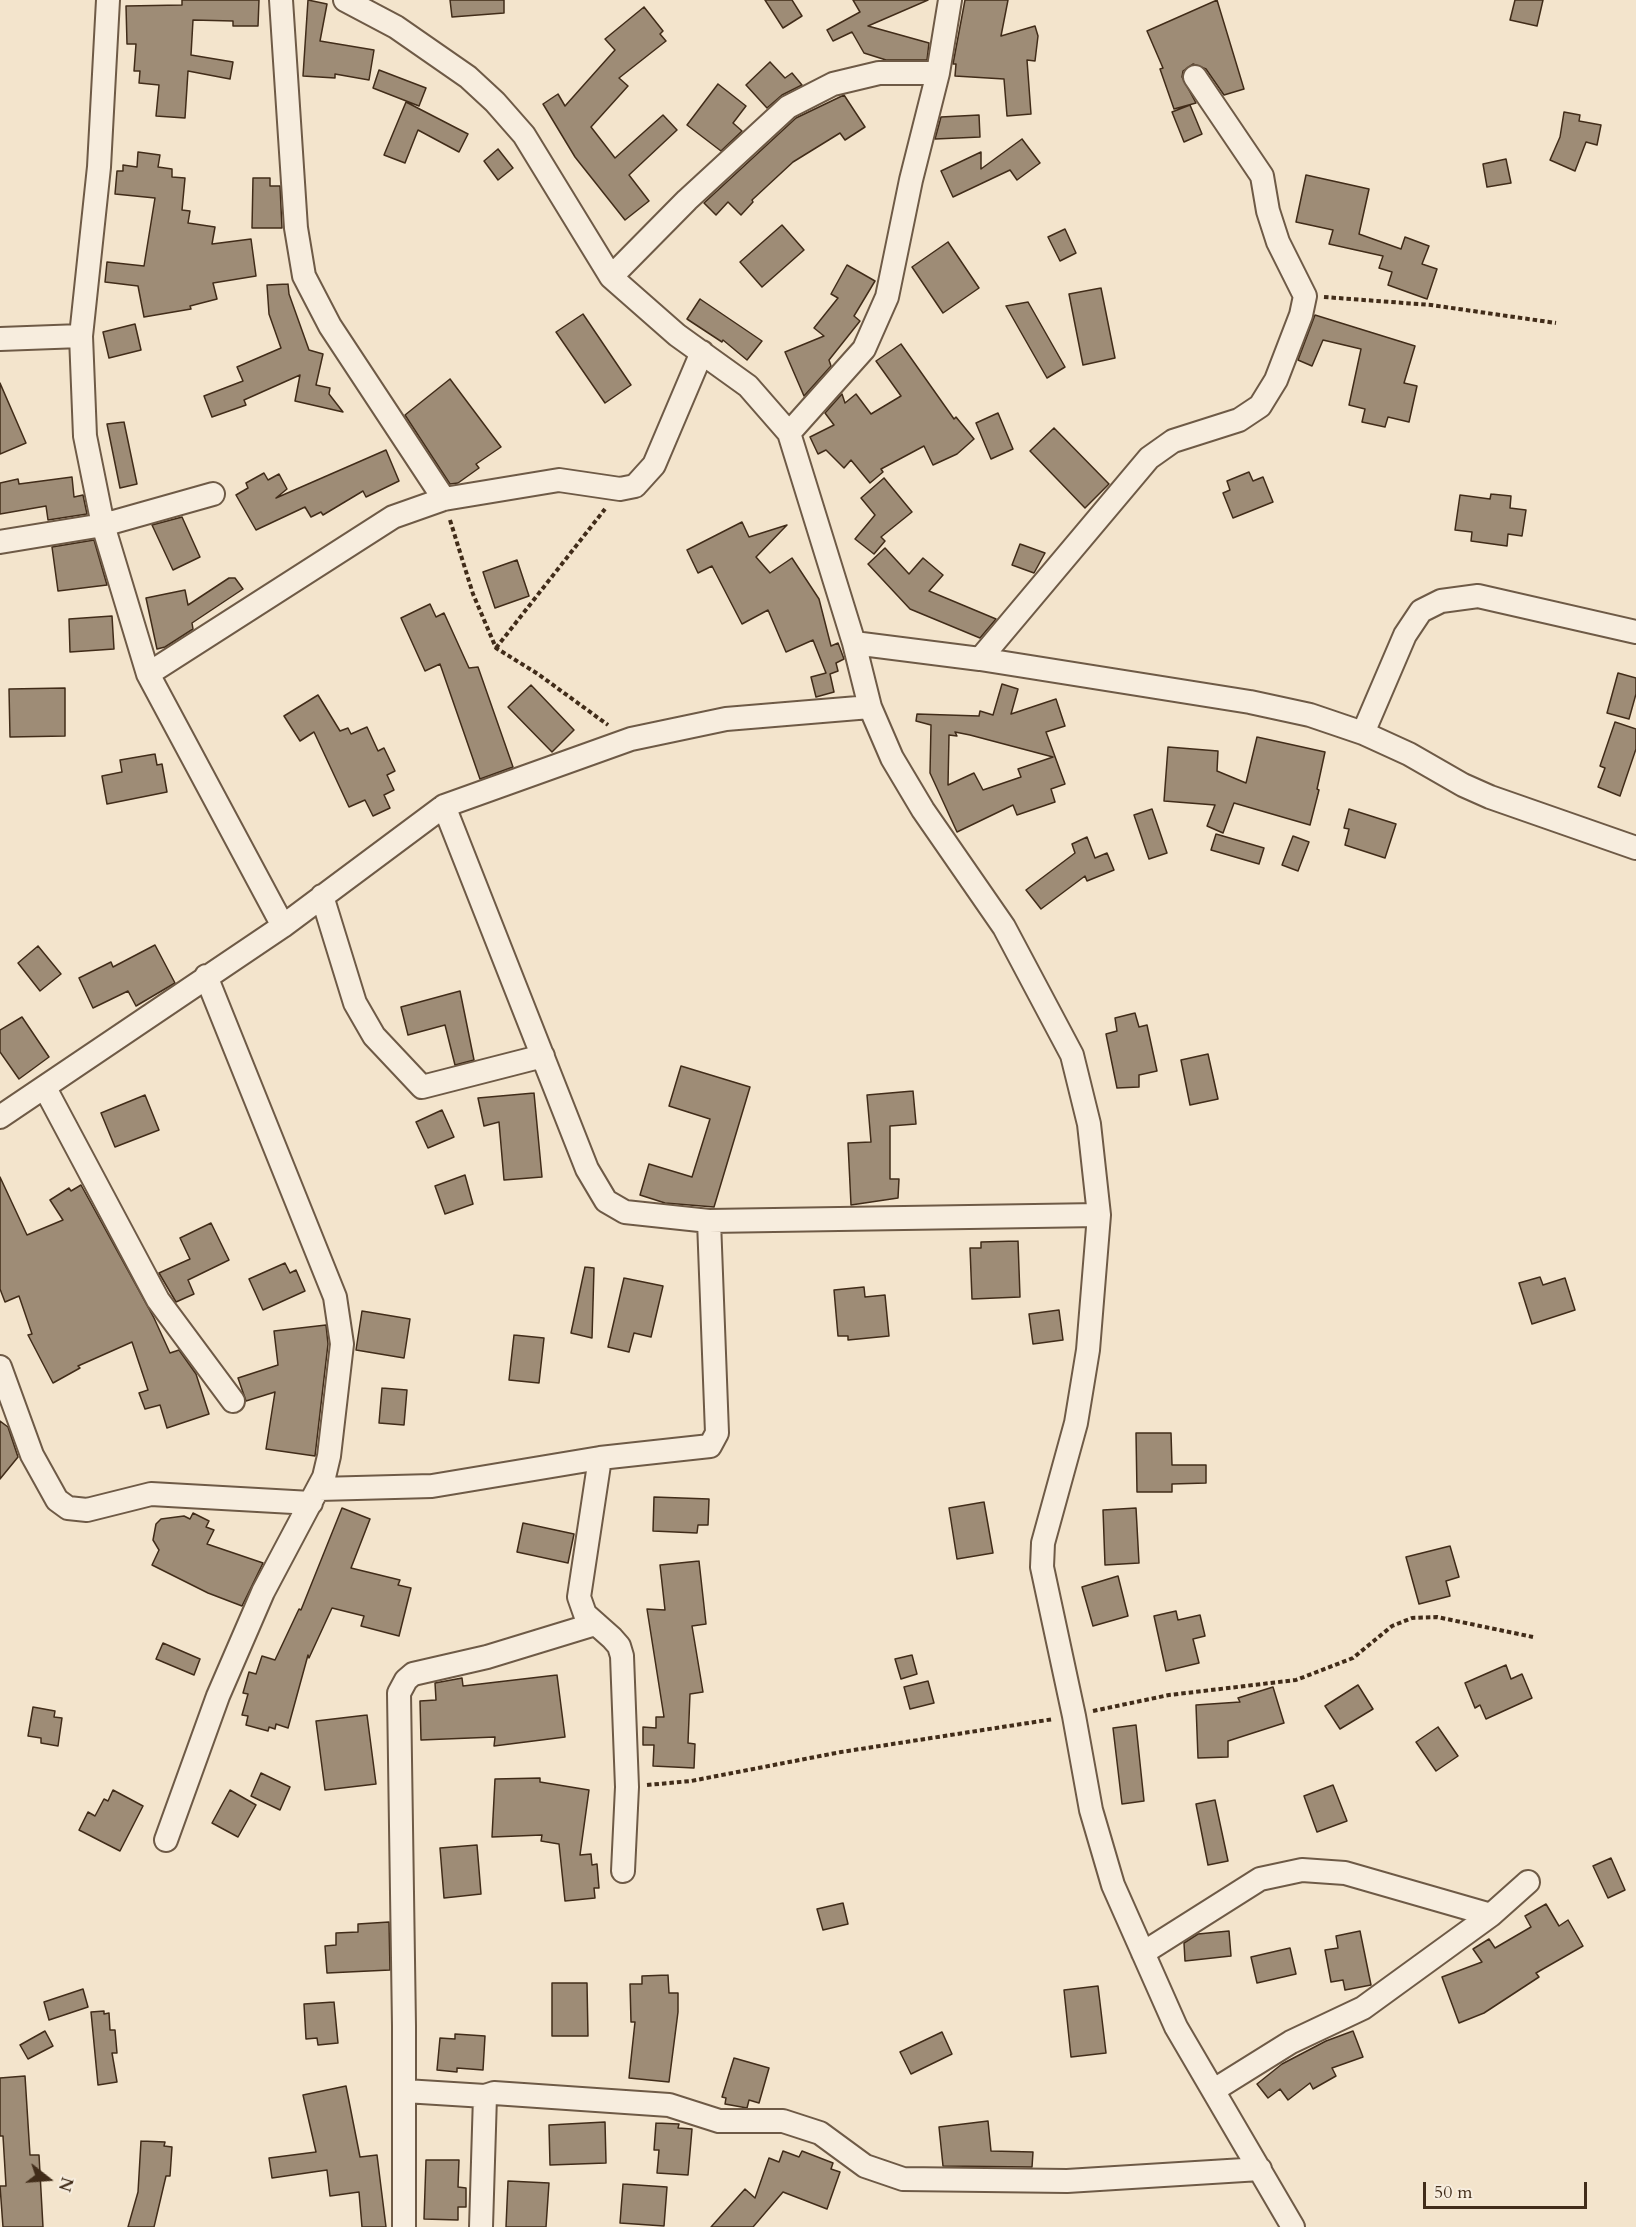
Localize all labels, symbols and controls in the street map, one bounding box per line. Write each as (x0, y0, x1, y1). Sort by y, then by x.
north arrow (18, 2149, 78, 2209)
scale bar (1426, 2170, 1590, 2208)
text: N (53, 2174, 78, 2194)
text: 50 m (1434, 2180, 1473, 2205)

